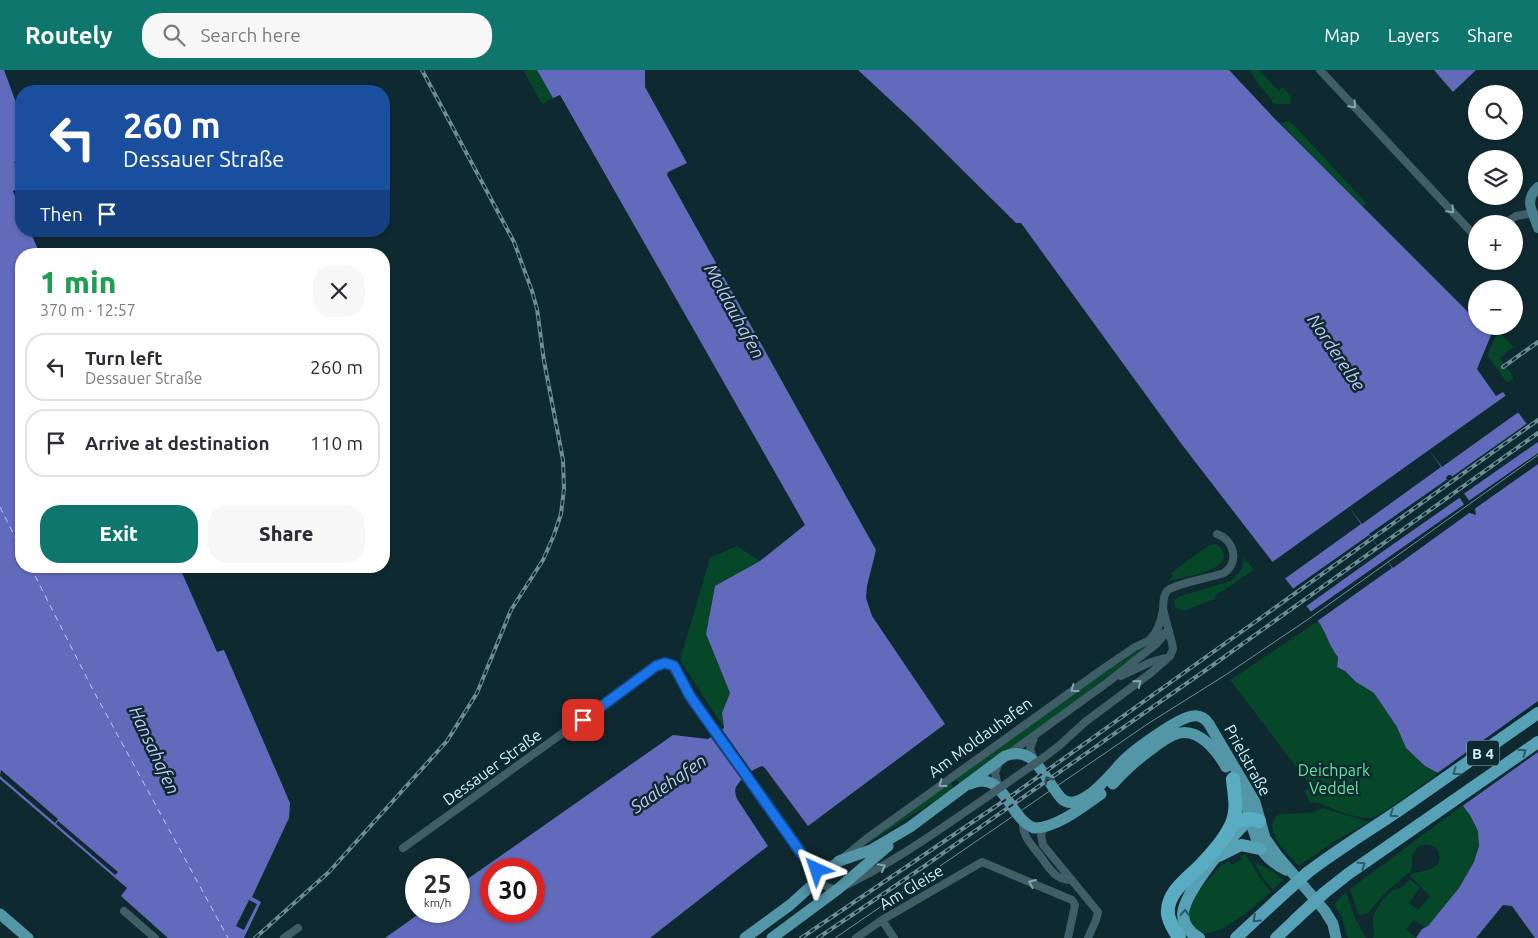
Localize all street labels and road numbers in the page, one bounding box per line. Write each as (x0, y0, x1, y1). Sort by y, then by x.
street label: Am Moldauhafen (925, 693, 1035, 781)
street label: Prielstraße (1221, 721, 1275, 799)
street label: Dessauer Straße (439, 725, 545, 809)
road number: B 4 (1467, 740, 1499, 766)
street label: Am Gleise (876, 861, 946, 913)

